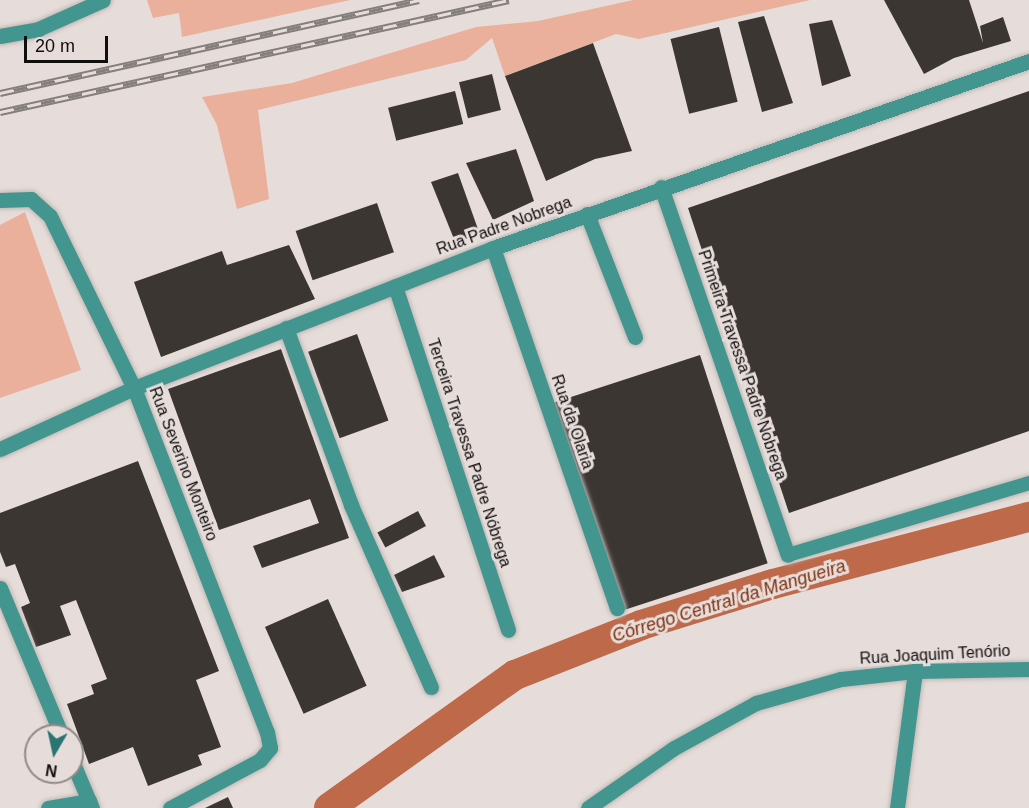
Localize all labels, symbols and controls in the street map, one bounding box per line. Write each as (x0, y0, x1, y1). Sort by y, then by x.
scale bar (27, 24, 111, 62)
text: 20 m (35, 36, 75, 56)
street label: Rua Padre Nobrega (434, 193, 574, 259)
street label: Primeira Travessa Padre Nobrega (694, 247, 790, 483)
street label: Terceira Travessa Padre Nóbrega (423, 336, 515, 570)
street label: Rua da Olaria (547, 372, 597, 472)
street label: Rua Severino Monteiro (145, 384, 221, 544)
water label: Córrego Central da Mangueira (610, 555, 848, 647)
street label: Rua Joaquim Tenório (859, 641, 1011, 669)
north arrow (24, 724, 84, 784)
text: N (44, 761, 58, 780)

